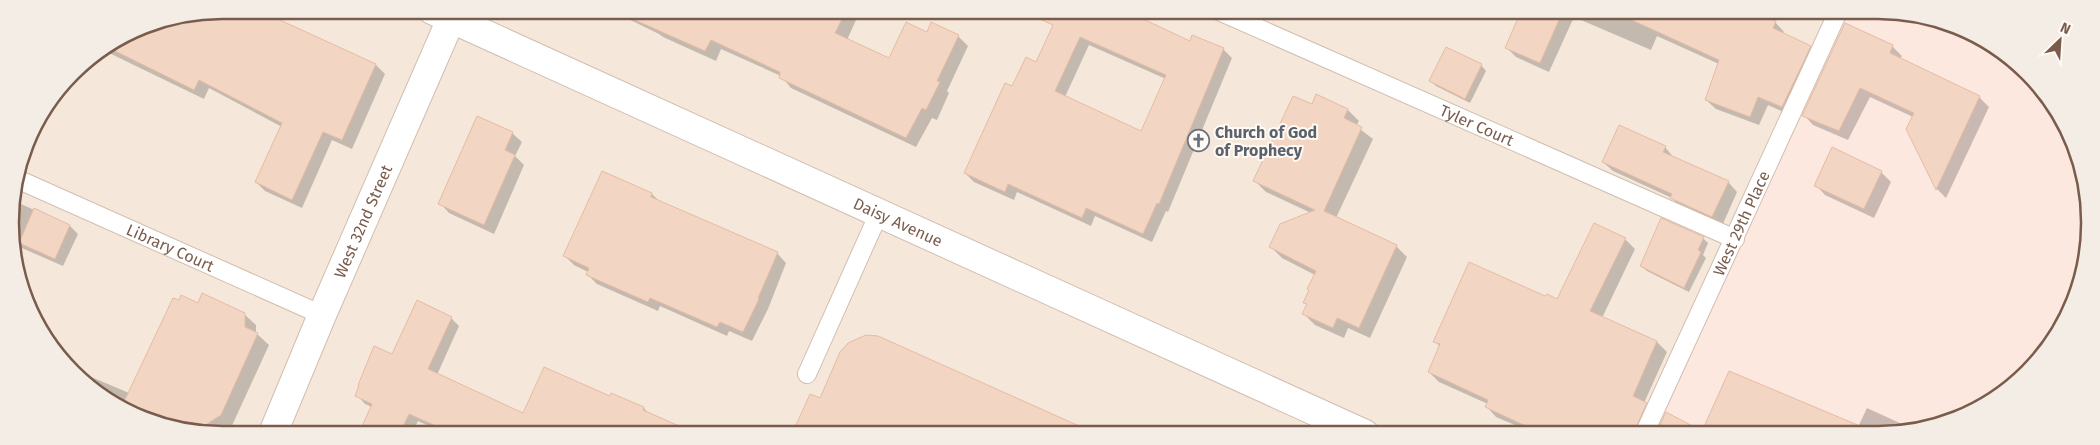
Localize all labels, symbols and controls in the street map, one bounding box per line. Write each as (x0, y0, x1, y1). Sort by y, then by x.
north arrow (2035, 15, 2085, 65)
text: N (2057, 19, 2073, 38)
street label: Tyler Court (1437, 101, 1517, 150)
place label: Church of God of Prophecy (1215, 123, 1317, 160)
church icon: Church of God of Prophecy (1187, 129, 1211, 153)
street label: West 32nd Street (330, 162, 396, 281)
street label: West 29th Place (1709, 168, 1774, 279)
street label: Daisy Avenue (850, 194, 945, 251)
street label: Library Court (123, 220, 217, 276)

